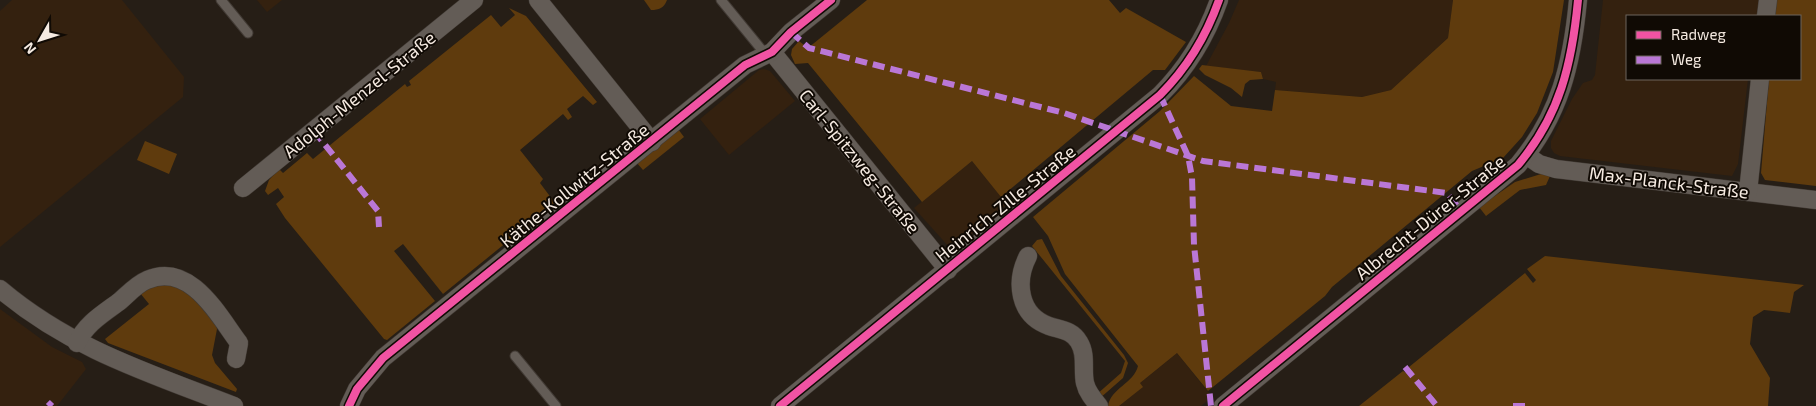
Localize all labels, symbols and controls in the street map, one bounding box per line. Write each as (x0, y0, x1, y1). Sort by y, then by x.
north arrow (15, 15, 65, 65)
legend (1626, 15, 1801, 80)
text: Radweg (1671, 25, 1726, 43)
street label: Adolph-Menzel-Straße (278, 26, 440, 162)
text: N (20, 39, 39, 58)
text: Weg (1671, 50, 1702, 68)
street label: Carl-Spitzweg-Straße (795, 84, 925, 238)
street label: Käthe-Kollwitz-Straße (495, 118, 653, 252)
street label: Heinrich-Zille-Straße (930, 140, 1080, 266)
street label: Albrecht-Dürer-Straße (1351, 150, 1509, 284)
street label: Max-Planck-Straße (1588, 161, 1750, 203)

